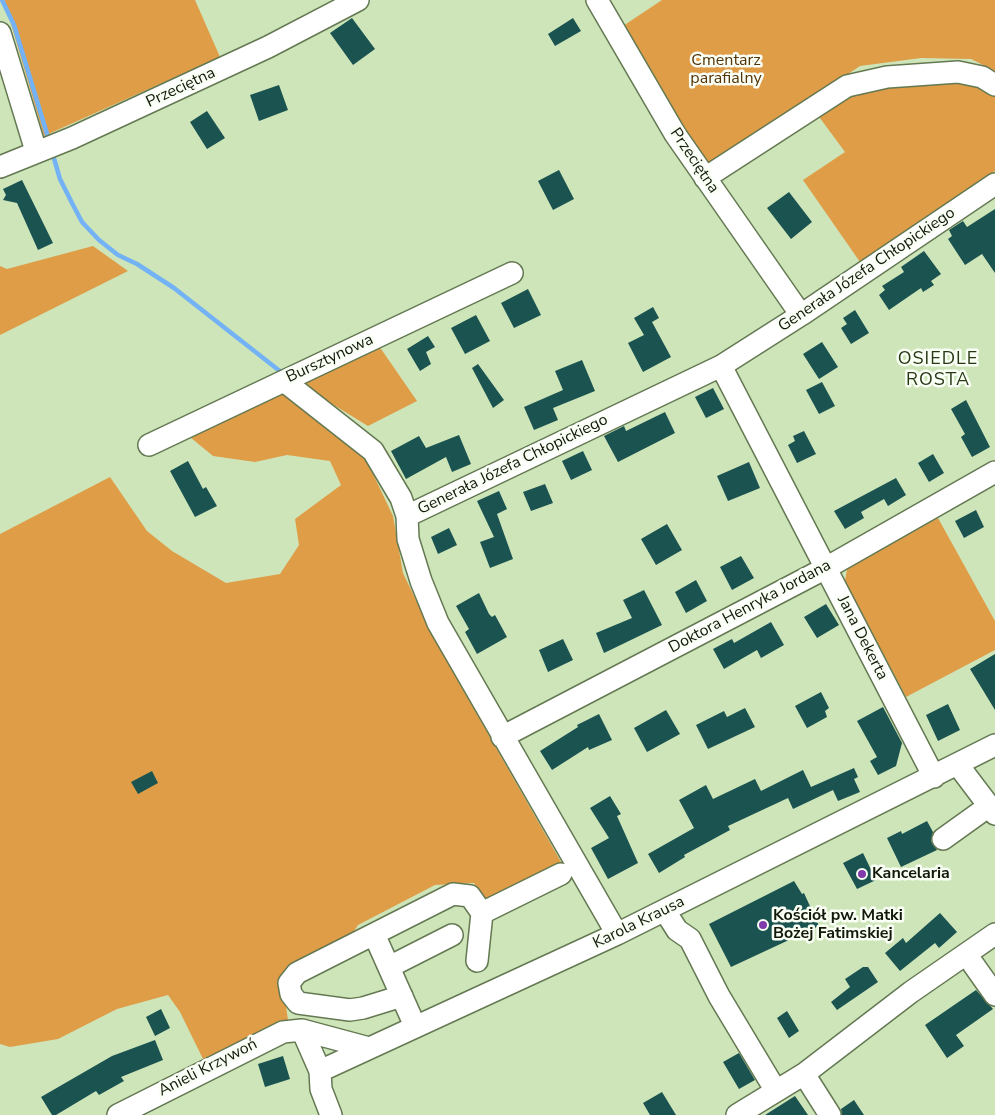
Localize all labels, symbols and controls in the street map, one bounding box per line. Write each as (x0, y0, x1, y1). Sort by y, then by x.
park label: Cmentarz parafialny (690, 51, 762, 89)
street label: Przeciętna (143, 64, 219, 112)
street label: Przeciętna (665, 125, 723, 197)
street label: Generała Józefa Chłopickiego (775, 204, 959, 336)
street label: Bursztynowa (283, 330, 377, 388)
district label: OSIEDLE ROSTA (897, 349, 979, 392)
street label: Generała Józefa Chłopickiego (415, 411, 611, 519)
street label: Doktora Henryka Jordana (666, 556, 834, 658)
street label: Jana Dekerta (833, 593, 891, 683)
place label: Kancelaria (872, 864, 950, 884)
marker: Kancelaria (856, 868, 868, 880)
street label: Karola Krausa (590, 893, 688, 953)
place label: Kościół pw. Matki Bożej Fatimskiej (773, 906, 903, 944)
marker: Kościół pw. Matki Bożej Fatimskiej (757, 919, 769, 931)
street label: Anieli Krzywoń (155, 1035, 261, 1101)

